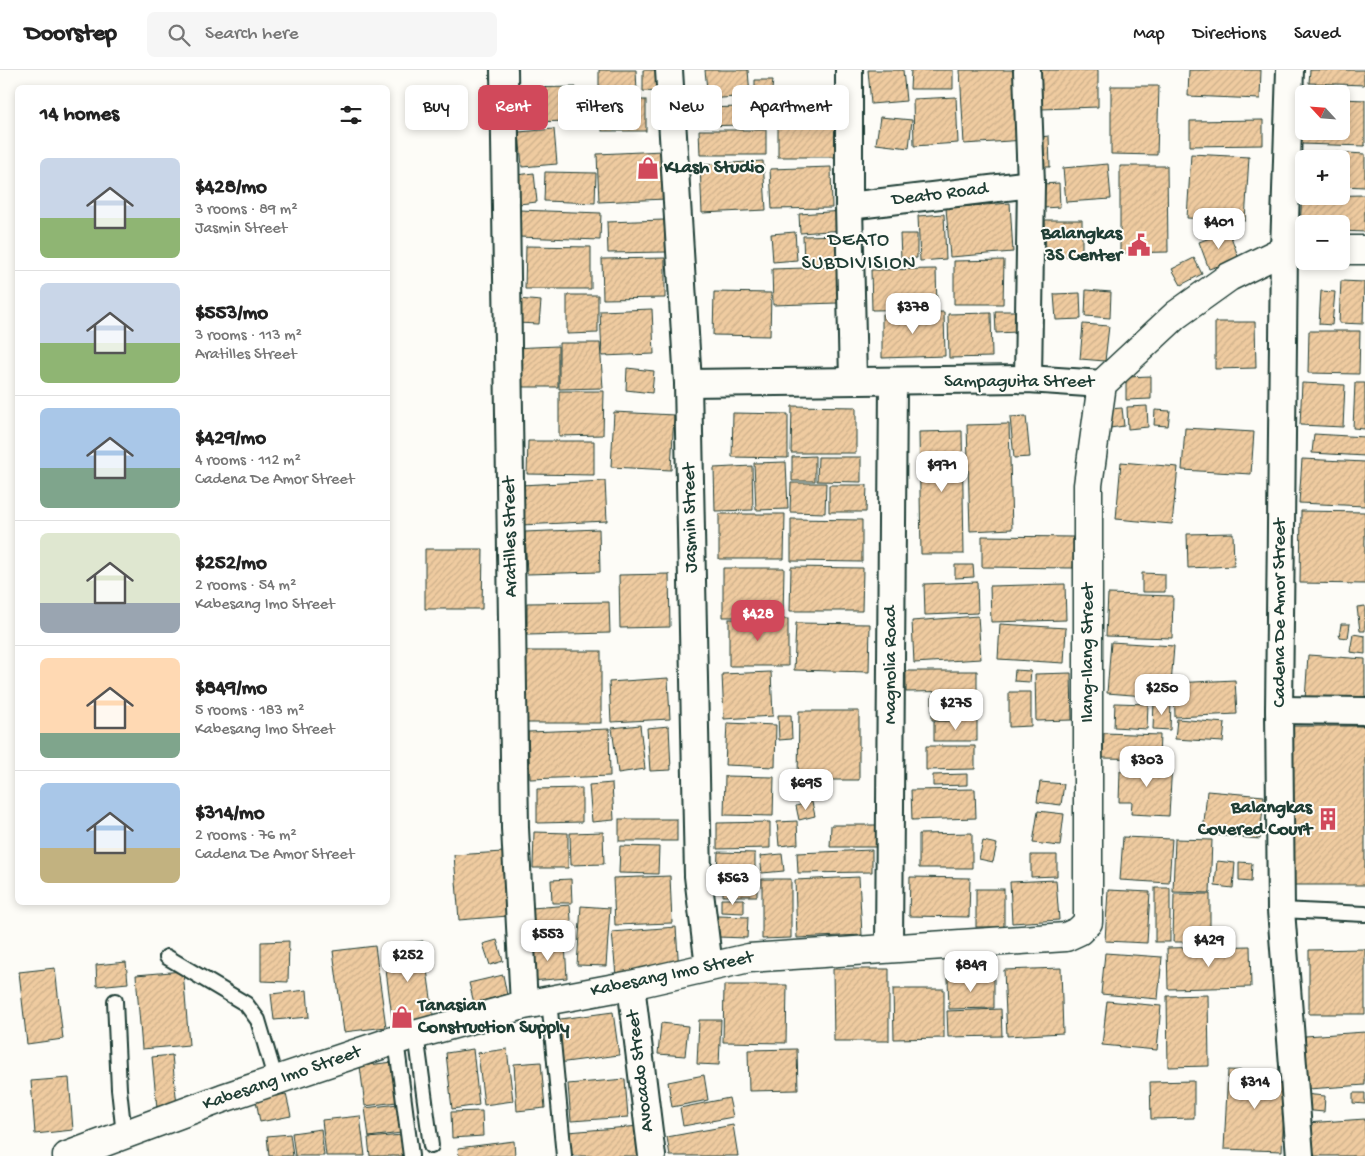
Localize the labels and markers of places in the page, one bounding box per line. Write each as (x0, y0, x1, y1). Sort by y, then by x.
shop icon: KLash Studio (635, 155, 661, 181)
place label: KLash Studio (663, 157, 764, 180)
pin: $401 (1189, 208, 1249, 250)
place label: Balangkas 3S Center (1040, 223, 1124, 268)
public building icon: Balangkas 3S Center (1126, 232, 1152, 258)
pin: $378 (883, 292, 943, 335)
pin: $971 (912, 450, 972, 493)
pin: $428 (728, 600, 788, 642)
pin: $250 (1132, 674, 1192, 716)
pin: $275 (926, 688, 986, 731)
pin: $303 (1117, 746, 1177, 788)
pin: $695 (776, 768, 836, 811)
place label: Balangkas Covered Court (1197, 797, 1314, 842)
building icon: Balangkas Covered Court (1315, 806, 1341, 832)
pin: $563 (703, 864, 763, 906)
pin: $553 (518, 920, 578, 962)
pin: $429 (1179, 926, 1239, 968)
pin: $252 (378, 940, 438, 983)
pin: $849 (941, 950, 1001, 993)
place label: Tanasian Construction Supply (416, 995, 570, 1040)
shop icon: Tanasian Construction Supply (389, 1004, 415, 1030)
pin: $314 (1225, 1068, 1285, 1110)

